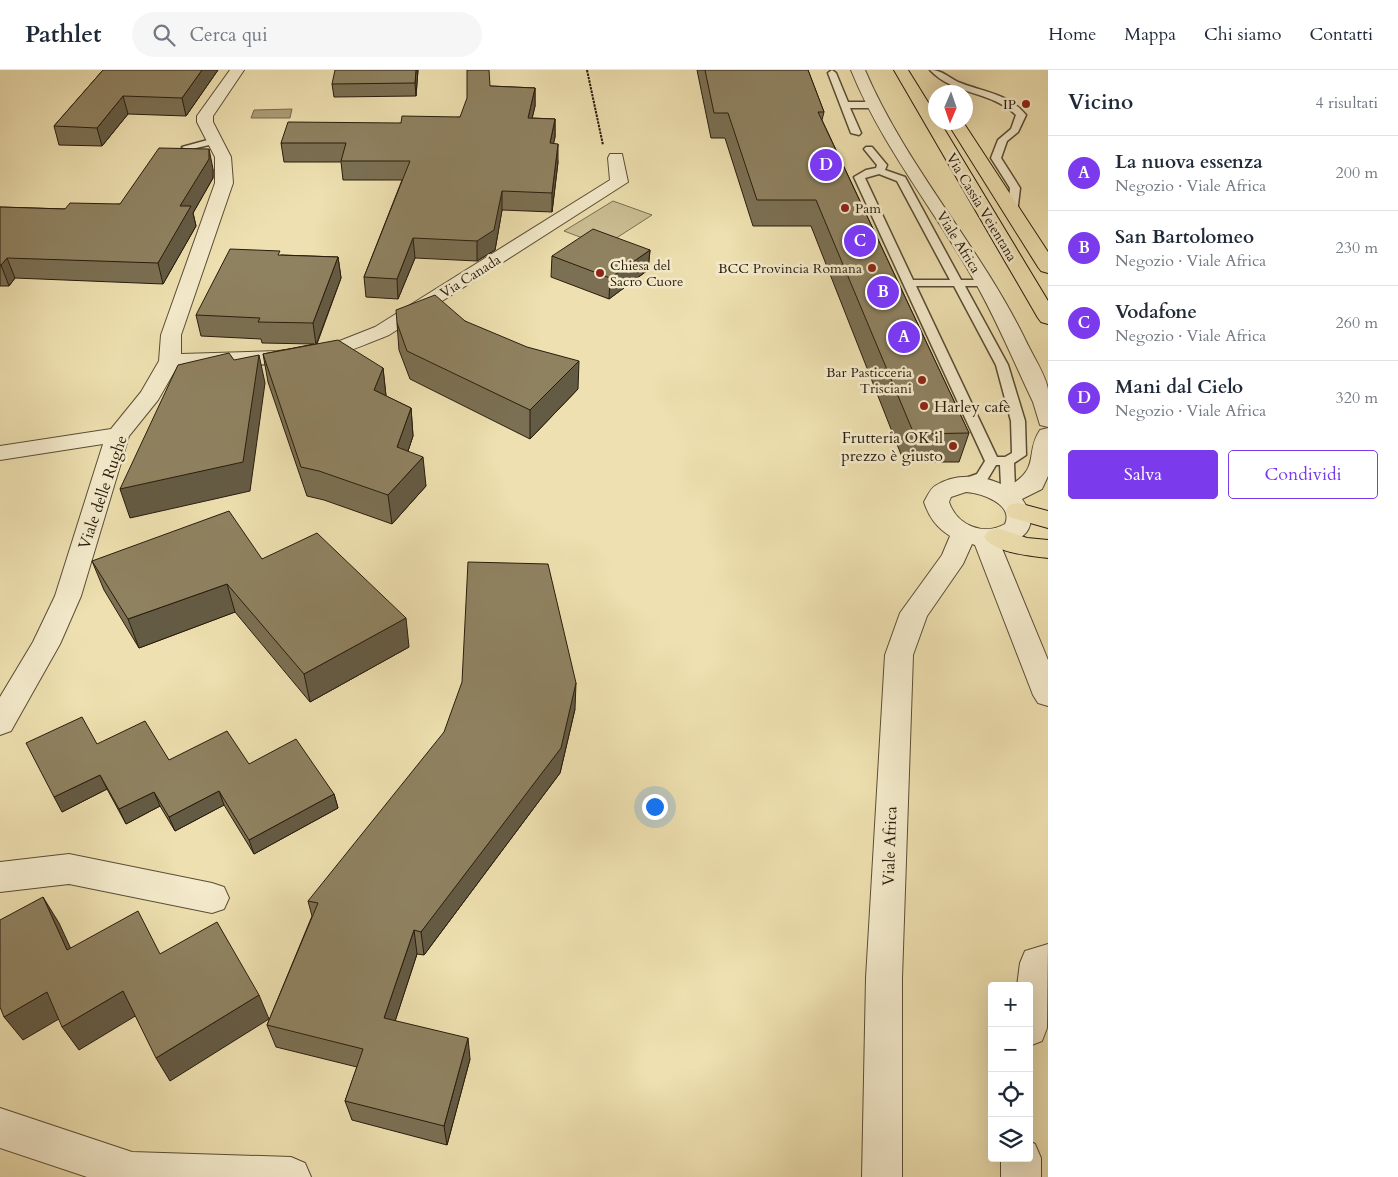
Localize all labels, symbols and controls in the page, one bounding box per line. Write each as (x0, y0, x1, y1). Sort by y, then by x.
search box (132, 12, 482, 57)
text: Pathlet (25, 18, 102, 51)
icon: search (150, 21, 178, 49)
text: Cerca qui (190, 22, 268, 48)
text: Home (1048, 22, 1096, 47)
text: Mappa (1124, 22, 1176, 47)
text: Chi siamo (1204, 22, 1281, 47)
text: Contatti (1309, 22, 1373, 47)
north arrow (928, 85, 973, 130)
text: Vicino (1068, 88, 1133, 117)
text: 4 risultati (1315, 92, 1378, 114)
place label: IP (1003, 95, 1016, 114)
marker: IP (1020, 98, 1032, 110)
pin: D (810, 146, 842, 184)
text: La nuova essenza (1115, 149, 1263, 175)
street label: Via Cassia Veientana (942, 150, 1021, 265)
text: A (1078, 162, 1090, 184)
text: 200 m (1336, 162, 1378, 184)
text: Negozio · Viale Africa (1115, 175, 1266, 197)
place label: Pam (855, 199, 881, 218)
marker: Pam (839, 202, 851, 214)
street label: Viale Africa (932, 208, 985, 277)
pin: C (844, 222, 876, 260)
text: San Bartolomeo (1115, 224, 1254, 250)
text: B (1078, 237, 1090, 259)
text: 230 m (1336, 237, 1378, 259)
street label: Via Canada (436, 250, 504, 303)
text: Negozio · Viale Africa (1115, 250, 1266, 272)
place label: Chiesa del Sacro Cuore (610, 256, 683, 291)
place label: BCC Provincia Romana (718, 259, 862, 278)
marker: BCC Provincia Romana (866, 262, 878, 274)
marker: Chiesa del Sacro Cuore (594, 267, 606, 279)
pin: B (867, 273, 899, 311)
text: Vodafone (1115, 299, 1197, 325)
text: C (1078, 312, 1090, 334)
text: 260 m (1336, 312, 1378, 334)
pin: A (888, 318, 920, 356)
text: Negozio · Viale Africa (1115, 325, 1266, 347)
place label: Bar Pasticceria Trisciani (826, 363, 912, 398)
marker: Bar Pasticceria Trisciani (916, 374, 928, 386)
text: Mani dal Cielo (1115, 374, 1243, 400)
text: D (1077, 387, 1091, 409)
text: 320 m (1336, 387, 1378, 409)
place label: Harley cafè (934, 396, 1011, 418)
marker: Harley cafè (918, 400, 930, 412)
text: Negozio · Viale Africa (1115, 400, 1266, 422)
place label: Frutteria OK il prezzo è giusto (841, 427, 943, 467)
street label: Viale delle Rughe (73, 432, 133, 552)
marker: Frutteria OK il prezzo è giusto (947, 440, 959, 452)
button: Salva (1068, 450, 1218, 499)
button: Condividi (1228, 450, 1378, 499)
your location (642, 794, 668, 820)
street label: Viale Africa (878, 806, 902, 886)
map controls (988, 982, 1033, 1162)
button: + (988, 982, 1033, 1027)
button: − (988, 1027, 1033, 1072)
button: locate (988, 1072, 1033, 1117)
button: layers (988, 1117, 1033, 1162)

